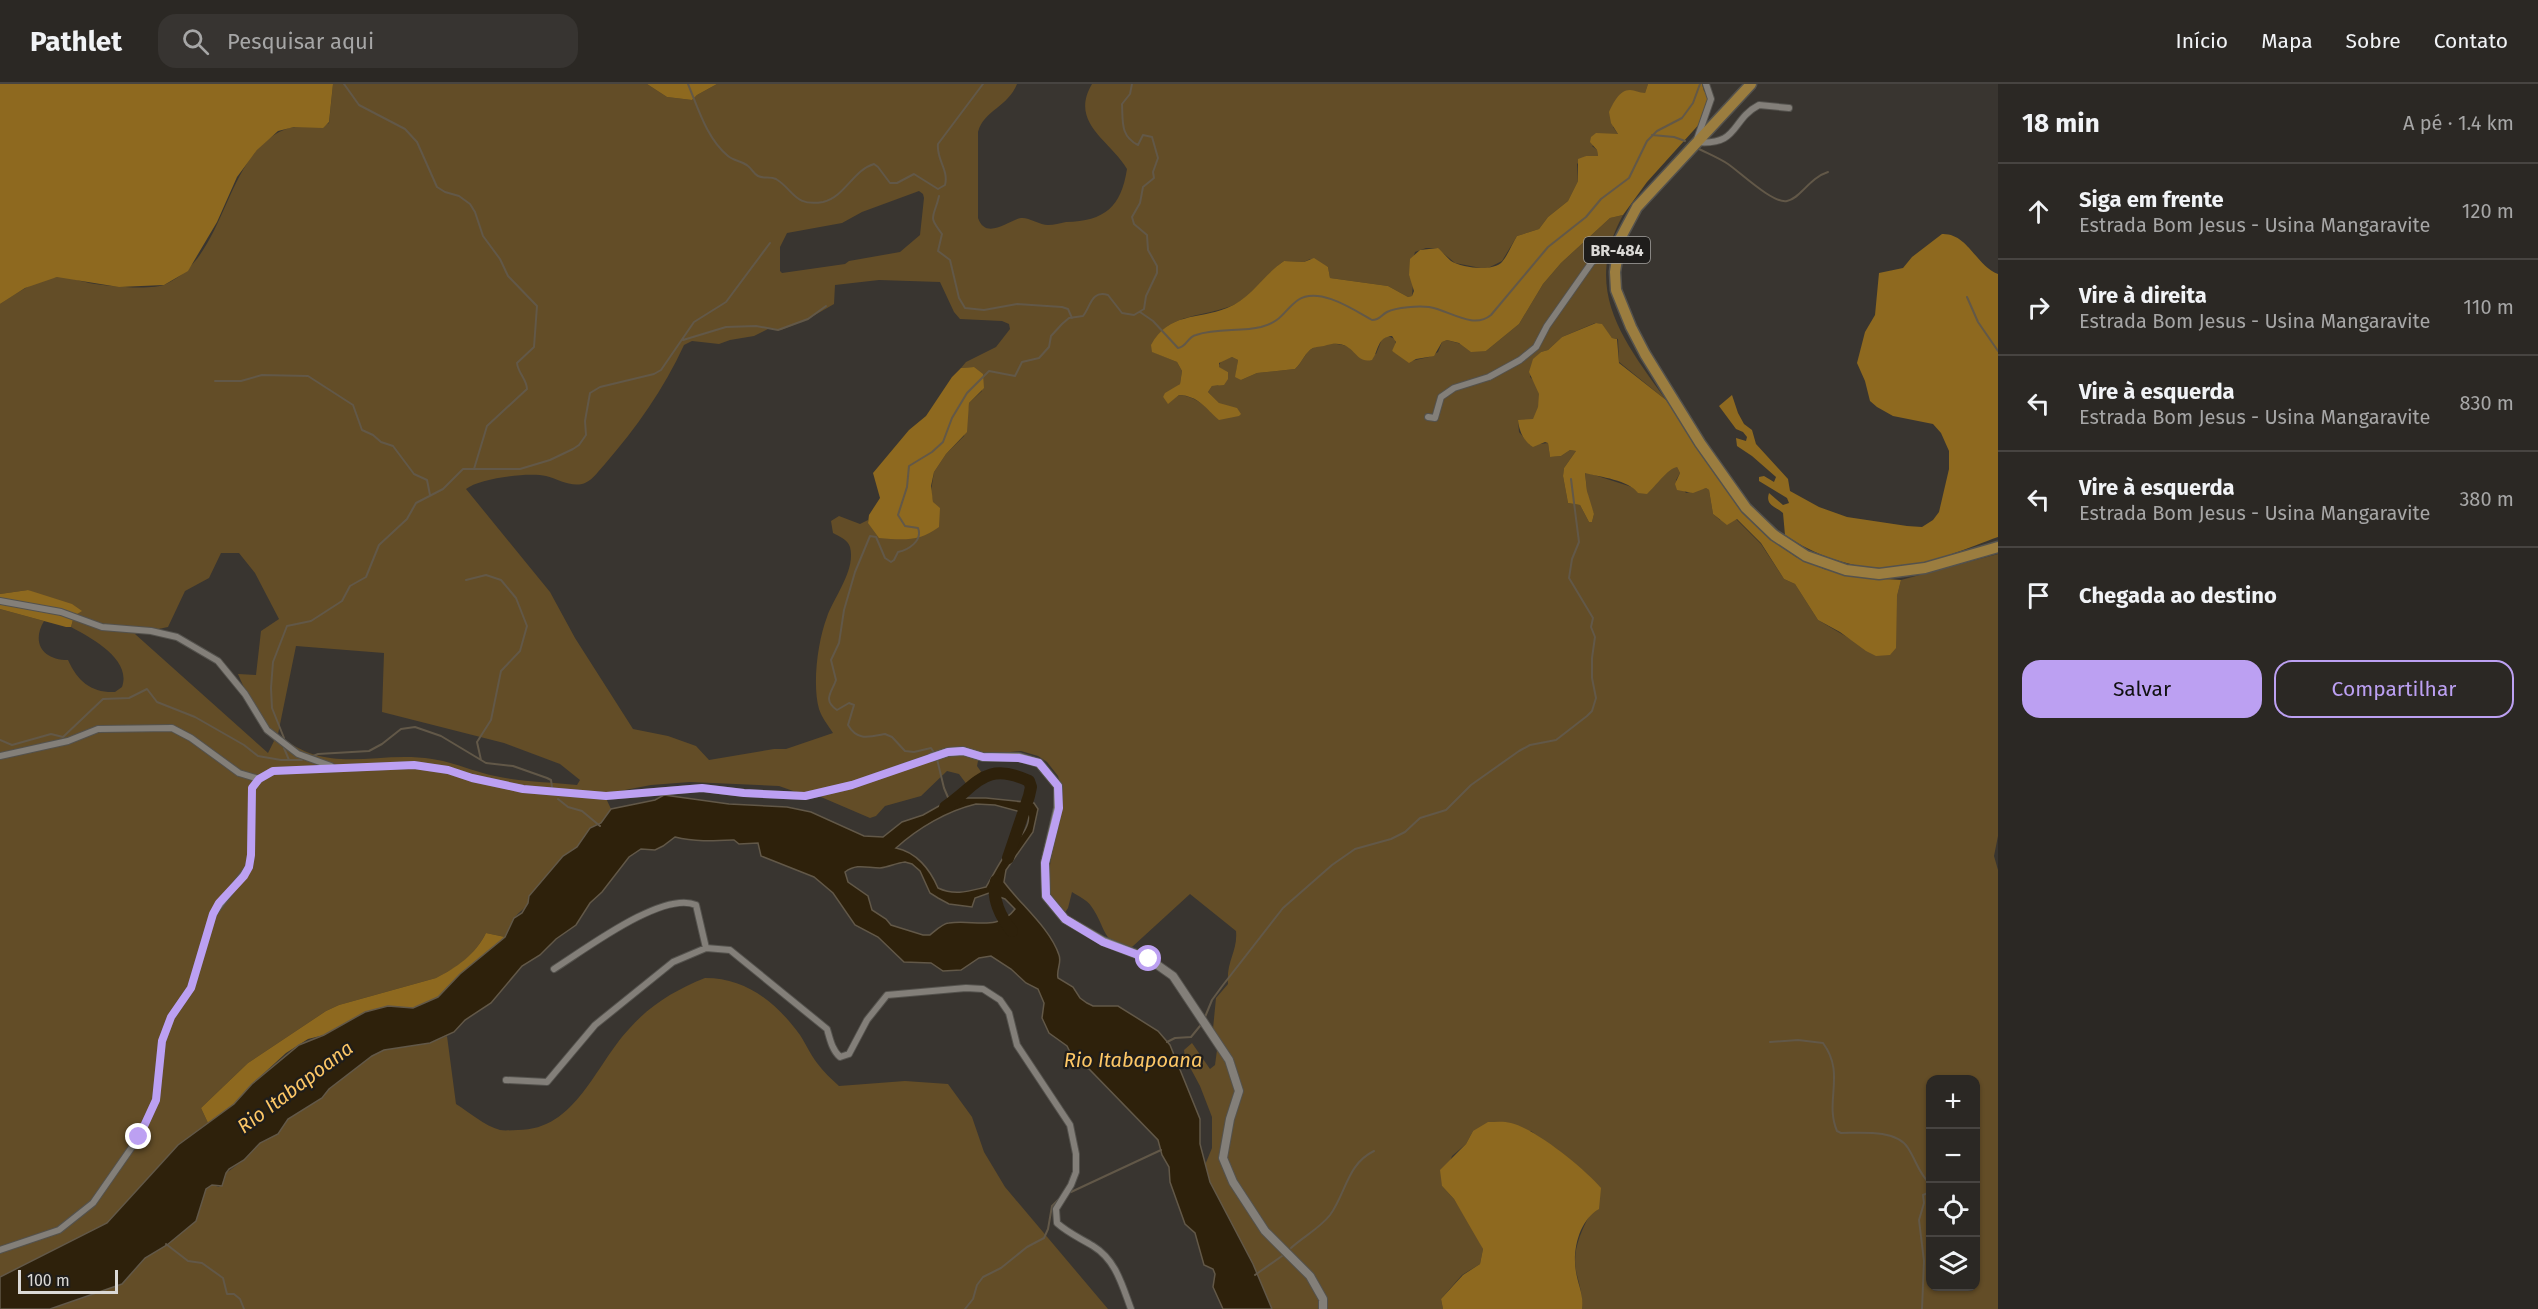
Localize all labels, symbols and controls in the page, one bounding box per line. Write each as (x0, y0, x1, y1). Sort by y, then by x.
search box (158, 14, 578, 68)
text: Pathlet (30, 25, 122, 58)
icon: search (179, 25, 212, 58)
text: Pesquisar aqui (227, 28, 374, 55)
text: Início (2175, 28, 2228, 54)
text: Mapa (2261, 28, 2313, 54)
text: Sobre (2346, 28, 2401, 54)
text: Contato (2434, 28, 2508, 54)
text: 18 min (2022, 108, 2100, 139)
text: A pé · 1.4 km (2403, 111, 2514, 135)
text: Siga em frente (2079, 186, 2224, 213)
icon: ahead (2022, 195, 2055, 228)
text: 120 m (2462, 199, 2514, 223)
text: Estrada Bom Jesus - Usina Mangaravite (2079, 213, 2430, 237)
road number: BR-484 (1584, 237, 1650, 263)
text: Vire à direita (2079, 282, 2207, 309)
icon: right (2022, 291, 2055, 324)
text: 110 m (2463, 295, 2514, 319)
text: Estrada Bom Jesus - Usina Mangaravite (2079, 309, 2430, 333)
text: Vire à esquerda (2079, 378, 2235, 405)
icon: left (2022, 387, 2055, 420)
text: 830 m (2459, 391, 2514, 415)
text: Estrada Bom Jesus - Usina Mangaravite (2079, 405, 2430, 429)
text: Vire à esquerda (2079, 474, 2235, 501)
icon: left (2022, 483, 2055, 516)
text: 380 m (2459, 487, 2514, 511)
text: Estrada Bom Jesus - Usina Mangaravite (2079, 501, 2430, 525)
icon: arrive (2022, 579, 2055, 612)
text: Chegada ao destino (2079, 582, 2277, 609)
button: Salvar (2022, 660, 2262, 718)
button: Compartilhar (2274, 660, 2514, 718)
route start (1135, 945, 1161, 971)
water label: Rio Itabapoana (232, 1036, 358, 1138)
water label: Rio Itabapoana (1064, 1048, 1202, 1072)
map controls (1926, 1075, 1980, 1291)
button: + (1926, 1075, 1980, 1129)
route end (125, 1123, 151, 1149)
button: − (1926, 1129, 1980, 1183)
button: locate (1926, 1183, 1980, 1237)
button: layers (1926, 1237, 1980, 1291)
scale bar (18, 1267, 118, 1294)
text: 100 m (27, 1271, 70, 1290)

